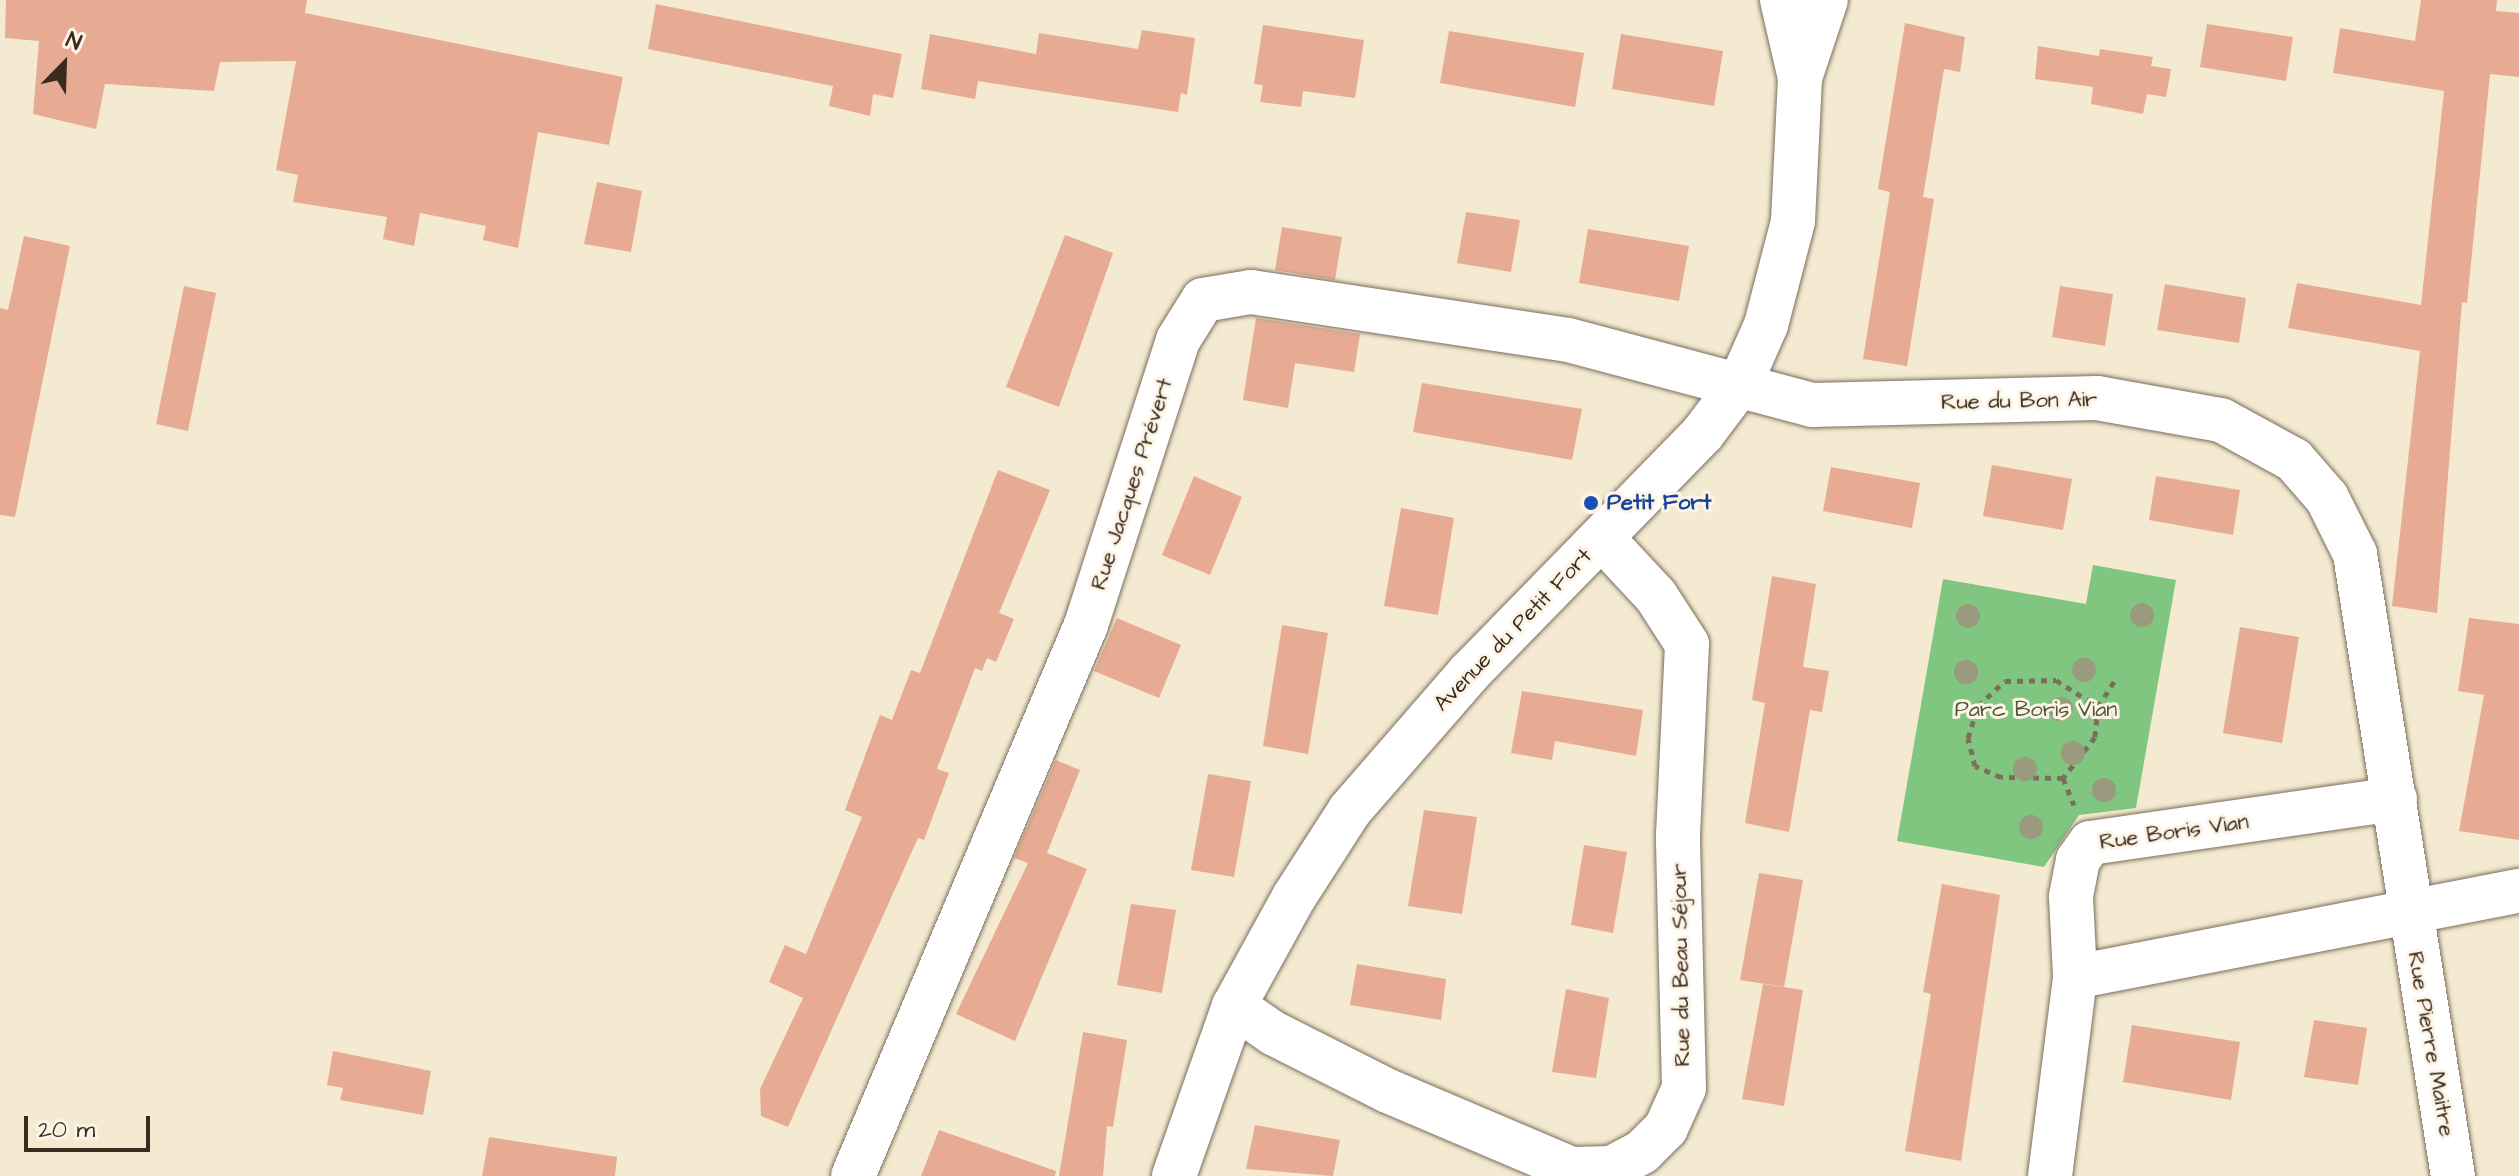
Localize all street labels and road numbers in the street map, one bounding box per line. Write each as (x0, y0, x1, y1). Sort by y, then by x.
street label: Rue Jacques Prévert (1085, 375, 1179, 593)
street label: Rue du Bon Air (1941, 386, 2097, 416)
street label: Avenue du Petit Fort (1428, 543, 1598, 717)
street label: Rue Boris Vian (2098, 808, 2250, 856)
street label: Rue du Beau Séjour (1666, 863, 1696, 1067)
street label: Rue Pierre Maitre (2402, 949, 2460, 1139)

